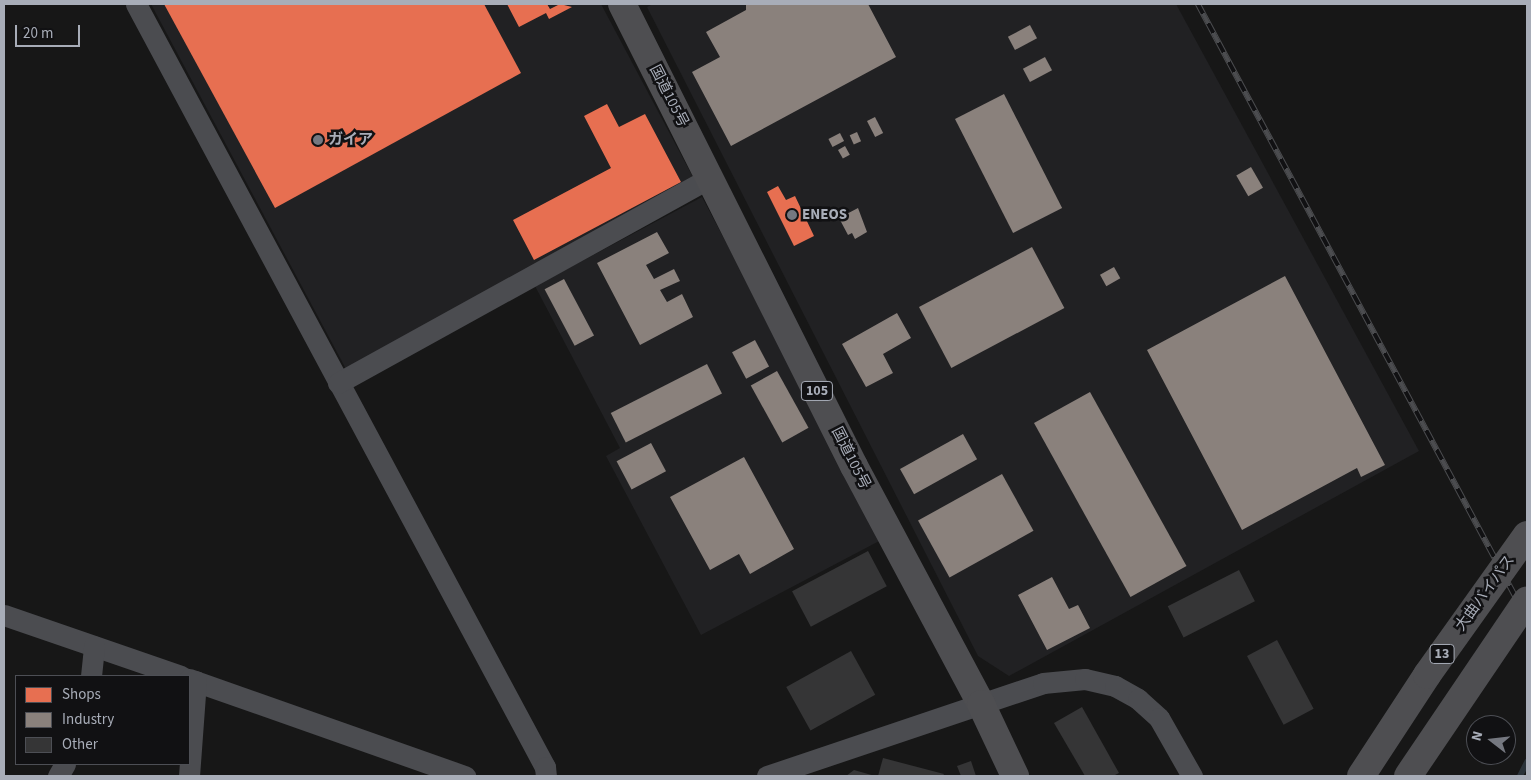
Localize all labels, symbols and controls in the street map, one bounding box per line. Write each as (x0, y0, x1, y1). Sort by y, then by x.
scale bar (18, 15, 82, 47)
text: 20 m (23, 23, 53, 44)
street label: 国道105号 (646, 62, 692, 130)
place label: ガイア (328, 131, 373, 149)
marker: ガイア (312, 134, 324, 146)
place label: ENEOS (802, 206, 847, 224)
marker: ENEOS (786, 209, 798, 221)
road number: 105 (801, 380, 833, 402)
street label: 国道105号 (828, 424, 874, 492)
street label: 大曲バイパス (1451, 551, 1519, 635)
road number: 13 (1430, 642, 1454, 666)
legend (15, 675, 190, 765)
text: Shops (62, 684, 101, 705)
text: Industry (62, 709, 114, 730)
north arrow (1466, 715, 1516, 765)
text: N (1467, 729, 1488, 743)
text: Other (62, 734, 98, 755)

